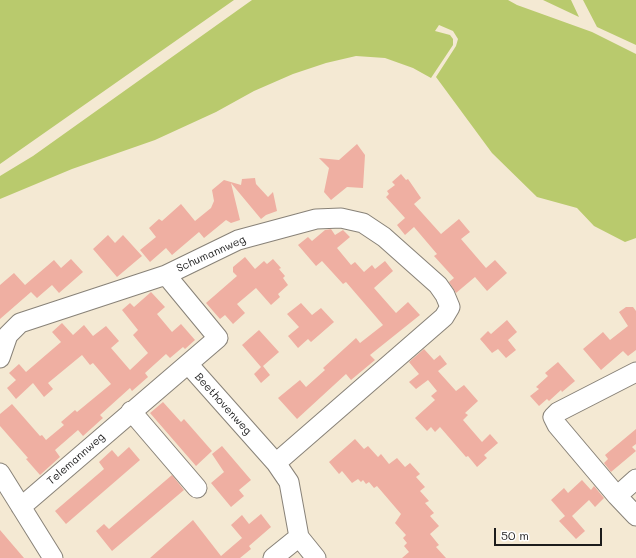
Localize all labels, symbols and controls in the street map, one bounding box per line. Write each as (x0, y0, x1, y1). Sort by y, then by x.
street label: Schumannweg (174, 233, 248, 275)
street label: Beethovenweg (192, 370, 254, 438)
street label: Telemannweg (44, 430, 108, 488)
scale bar (496, 520, 604, 546)
text: 50 m (501, 527, 529, 543)

